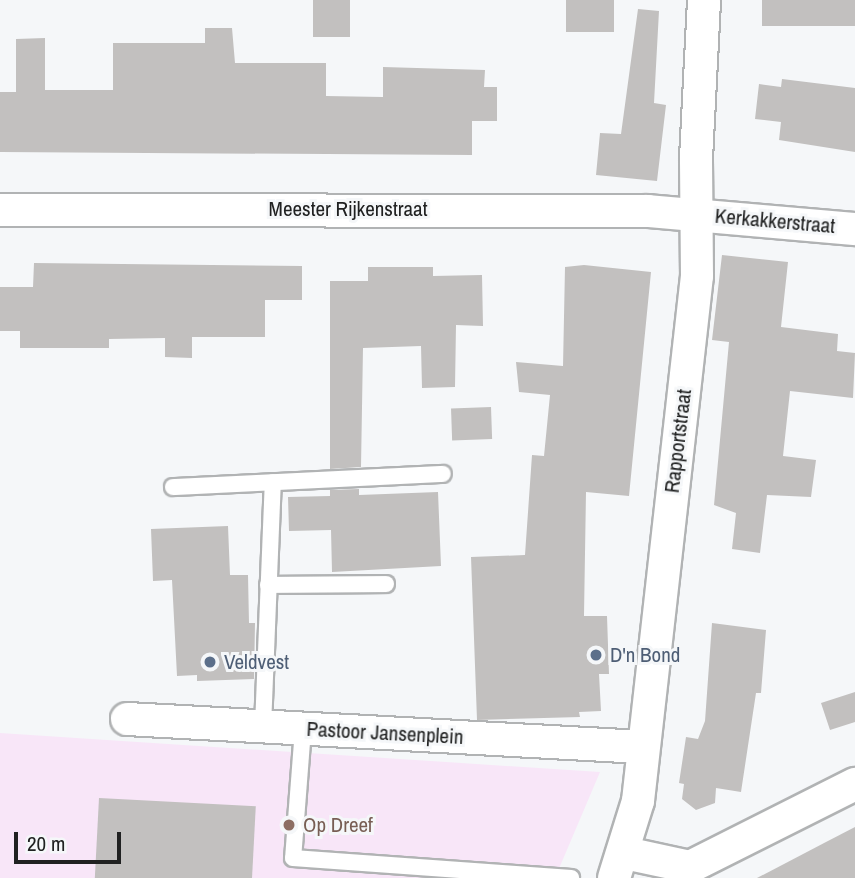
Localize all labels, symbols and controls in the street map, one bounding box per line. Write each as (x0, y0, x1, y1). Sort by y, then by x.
street label: Meester Rijkenstraat (269, 196, 427, 222)
street label: Kerkakkerstraat (714, 203, 836, 239)
street label: Rapportstraat (659, 388, 697, 494)
place label: D'n Bond (610, 642, 680, 668)
marker: D'n Bond (588, 647, 604, 663)
place label: Veldvest (224, 649, 289, 675)
marker: Veldvest (202, 654, 218, 670)
street label: Pastoor Jansenplein (306, 716, 464, 750)
place label: Op Dreef (303, 812, 373, 838)
marker: Op Dreef (281, 817, 297, 833)
scale bar (18, 818, 124, 862)
text: 20 m (27, 829, 65, 858)

